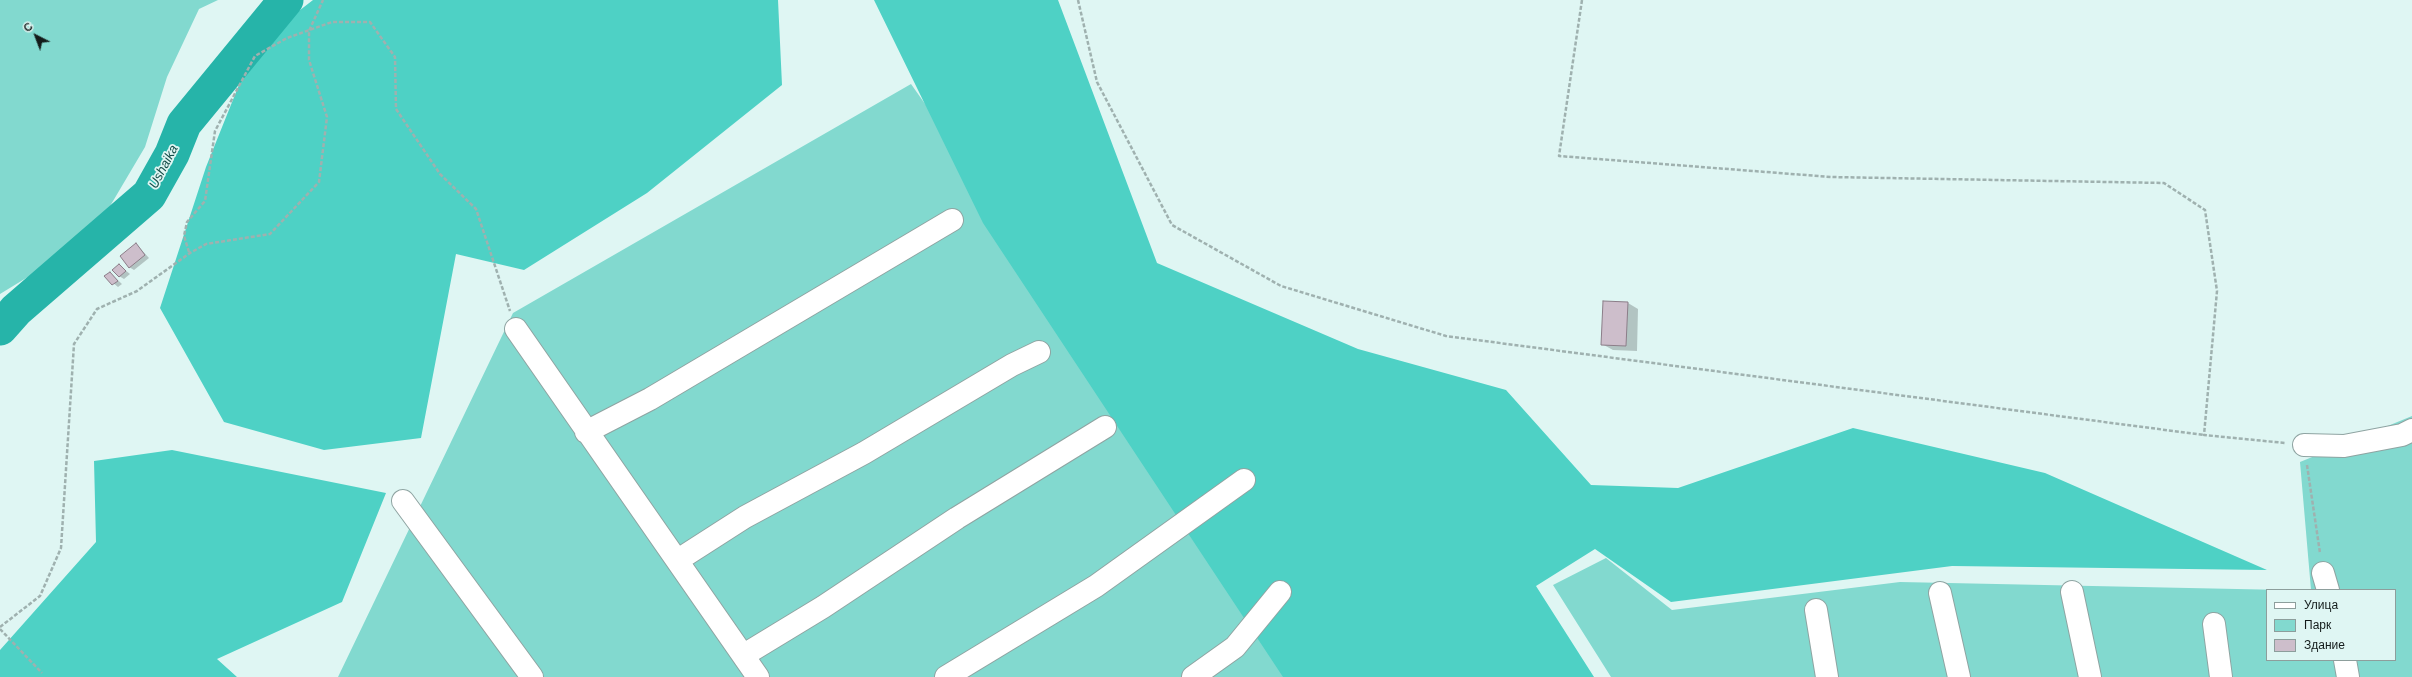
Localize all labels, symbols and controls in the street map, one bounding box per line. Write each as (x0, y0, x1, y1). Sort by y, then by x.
north arrow (16, 16, 56, 56)
text: С (21, 20, 35, 34)
water label: Ushaika (146, 143, 182, 191)
legend (2266, 589, 2396, 661)
text: Улица (2304, 598, 2338, 612)
text: Парк (2304, 618, 2331, 632)
text: Здание (2304, 638, 2345, 652)

